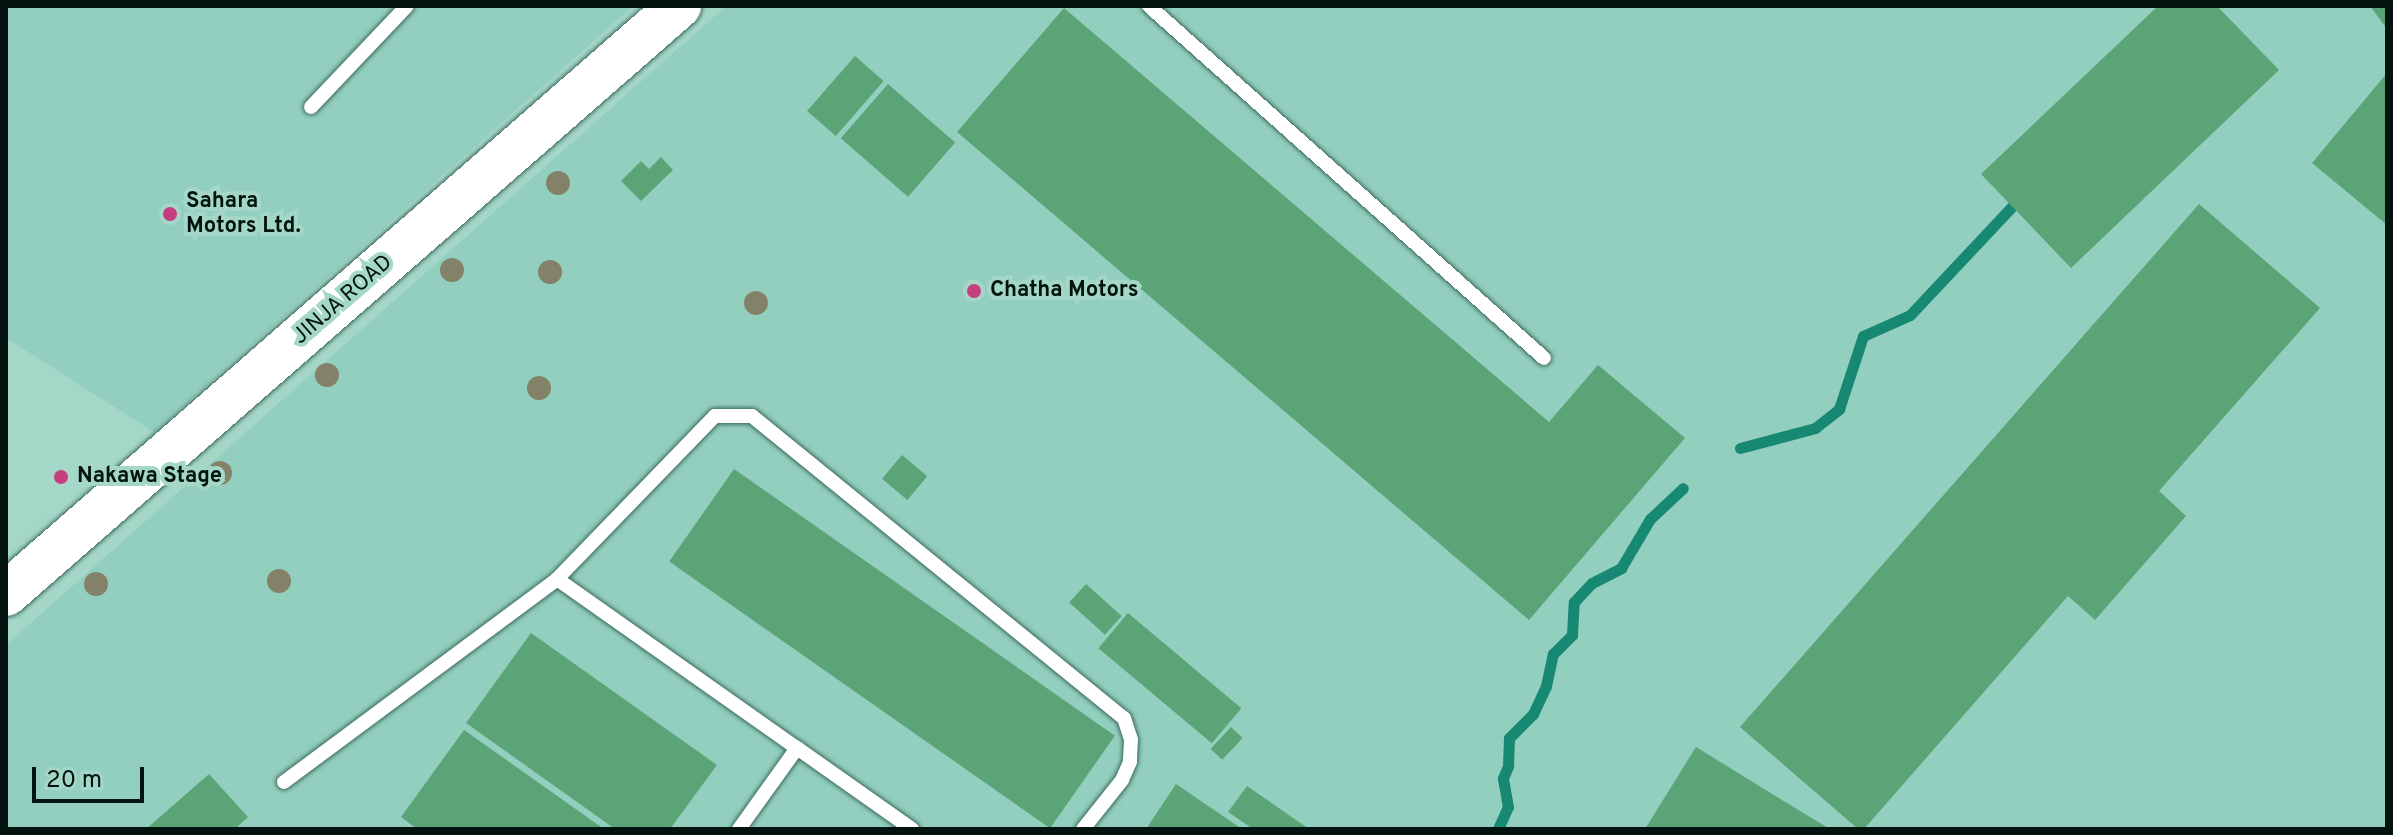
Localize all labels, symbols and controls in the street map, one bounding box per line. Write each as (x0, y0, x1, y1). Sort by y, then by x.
place label: Sahara Motors Ltd. (186, 188, 301, 240)
marker: Sahara Motors Ltd. (161, 205, 179, 223)
street label: JINJA ROAD (288, 249, 398, 351)
place label: Chatha Motors (990, 278, 1139, 304)
marker: Chatha Motors (965, 282, 983, 300)
place label: Nakawa Stage (77, 464, 222, 490)
marker: Nakawa Stage (52, 468, 70, 486)
scale bar (36, 751, 148, 801)
text: 20 m (46, 766, 102, 796)

